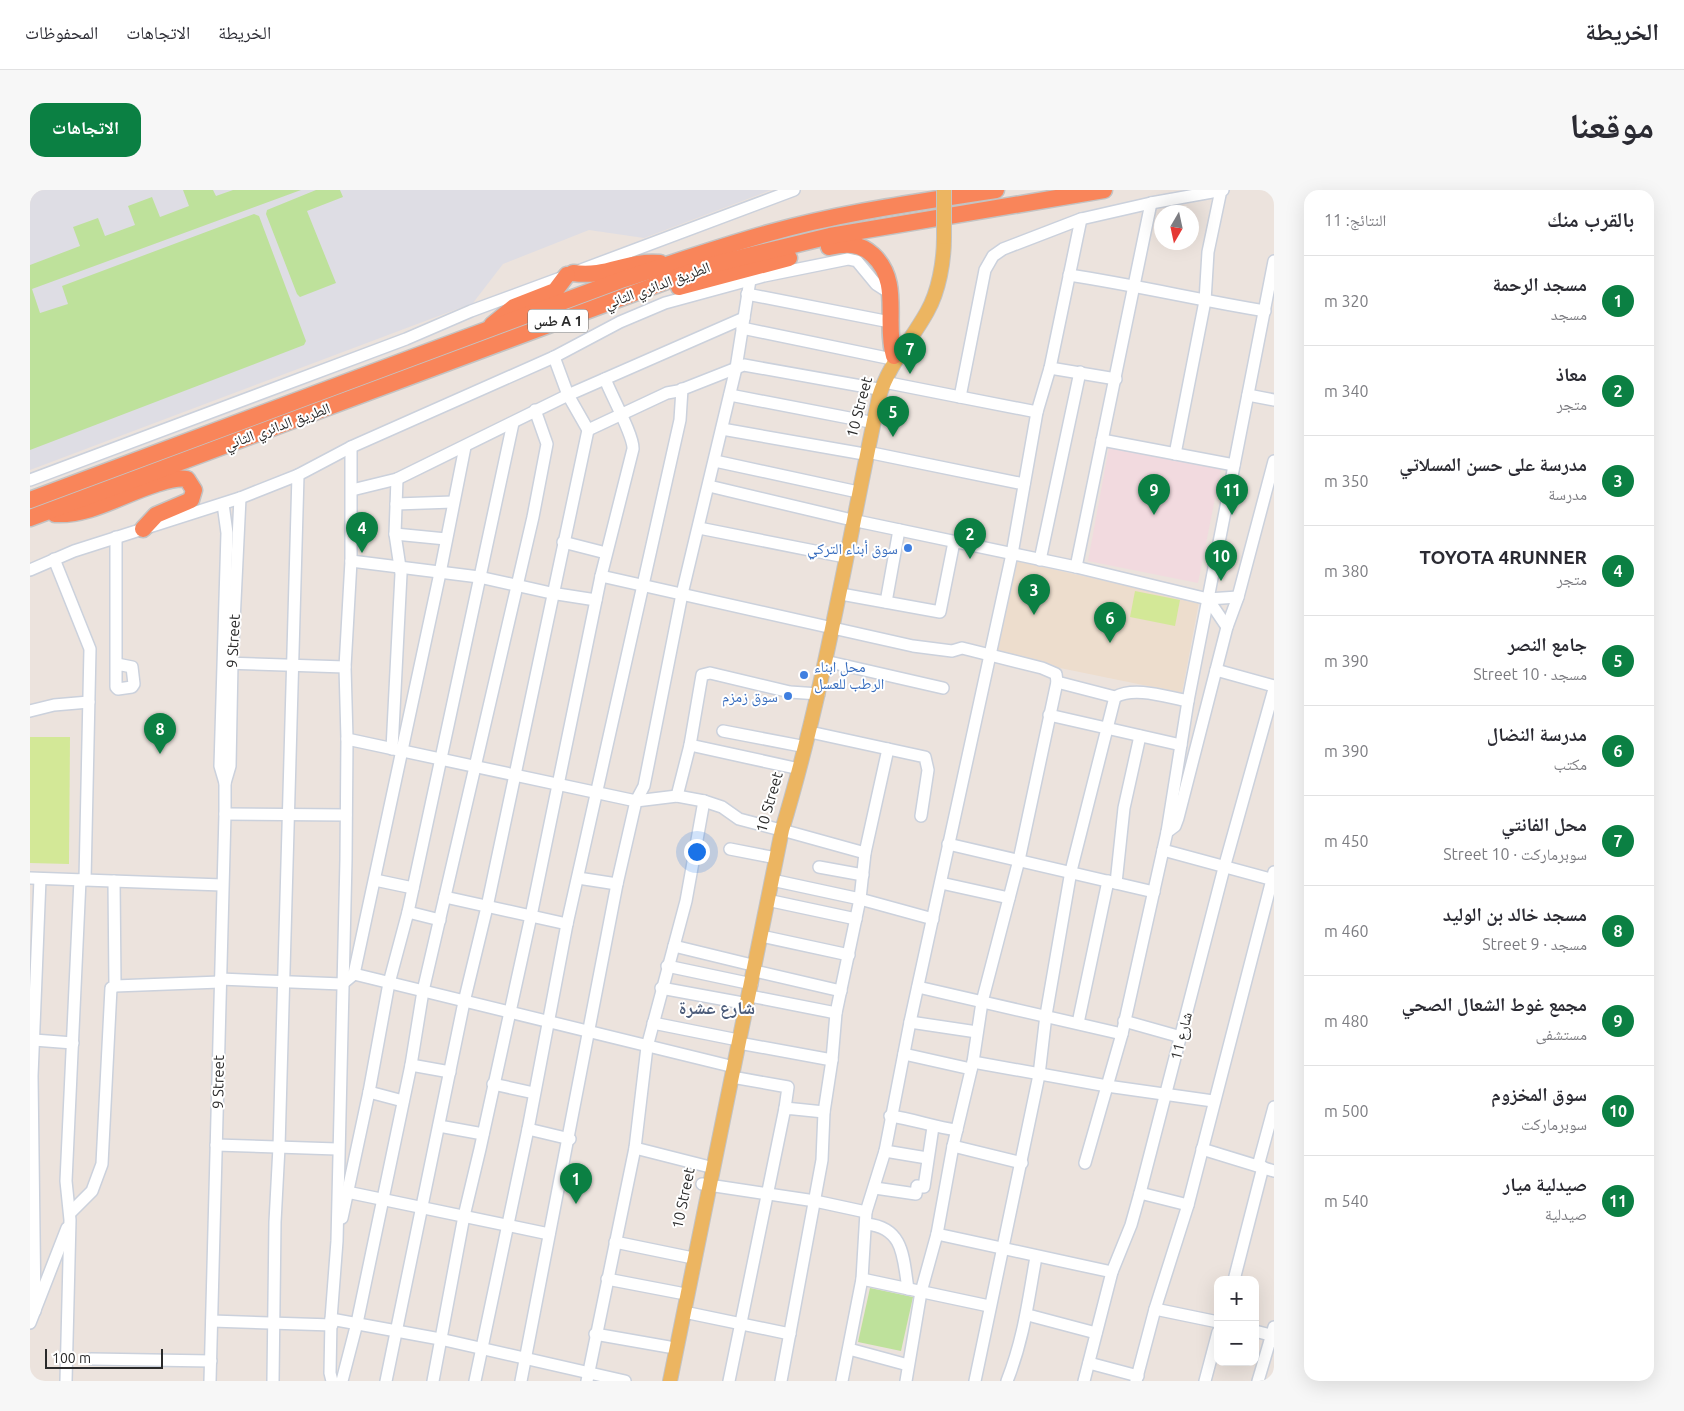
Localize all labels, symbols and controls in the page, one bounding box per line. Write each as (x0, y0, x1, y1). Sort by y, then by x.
text: الخريطة (1585, 18, 1659, 45)
text: المحفوظات (25, 22, 98, 42)
text: الاتجاهات (126, 22, 190, 42)
text: الخريطة (218, 22, 271, 42)
button: الاتجاهات (30, 103, 141, 157)
text: موقعنا (1569, 105, 1654, 145)
north arrow (1154, 205, 1199, 250)
text: بالقرب منك (1547, 207, 1634, 231)
text: النتائج: 11 (1324, 211, 1386, 229)
street label: الطريق الدائري الثاني (602, 258, 713, 316)
text: مسجد الرحمة (1493, 273, 1587, 295)
text: 320 m (1324, 292, 1369, 310)
text: 1 (1613, 292, 1623, 310)
text: مسجد (1551, 305, 1587, 323)
road number: طس A 1 (528, 310, 588, 332)
pin: 7 (894, 333, 926, 374)
text: معاذ (1556, 363, 1587, 385)
street label: 10 Street (843, 375, 875, 439)
text: 340 m (1324, 382, 1369, 400)
text: 2 (1613, 382, 1623, 400)
text: متجر (1557, 395, 1587, 413)
pin: 5 (877, 396, 909, 437)
street label: الطريق الدائري الثاني (222, 399, 333, 457)
text: مدرسة على حسن المسلاتي (1399, 453, 1587, 475)
text: 350 m (1324, 472, 1369, 490)
text: 3 (1613, 472, 1623, 490)
pin: 9 (1138, 474, 1170, 515)
pin: 11 (1216, 474, 1248, 515)
text: مدرسة (1548, 485, 1587, 503)
pin: 4 (346, 512, 378, 553)
pin: 2 (954, 518, 986, 559)
place label: سوق أبناء التركي (807, 540, 898, 560)
pin: 10 (1205, 540, 1237, 581)
marker: سوق أبناء التركي (902, 542, 914, 554)
text: TOYOTA 4RUNNER (1420, 546, 1587, 568)
text: 380 m (1324, 562, 1369, 580)
text: 4 (1613, 562, 1623, 580)
text: متجر (1557, 570, 1587, 588)
pin: 3 (1018, 574, 1050, 615)
pin: 6 (1094, 602, 1126, 643)
street label: 9 Street (223, 614, 243, 668)
text: جامع النصر (1508, 633, 1587, 655)
text: 390 m (1324, 652, 1369, 670)
text: 5 (1613, 652, 1623, 670)
place label: محل ابناء الرطب للعسل (814, 658, 884, 694)
text: مسجد · 10 Street (1473, 665, 1587, 683)
marker: محل ابناء الرطب للعسل (798, 669, 810, 681)
place label: سوق زمزم (722, 688, 778, 707)
marker: سوق زمزم (782, 690, 794, 702)
pin: 8 (144, 713, 176, 754)
text: مدرسة النضال (1487, 723, 1587, 745)
text: 390 m (1324, 742, 1369, 760)
text: 6 (1613, 742, 1623, 760)
text: مكتب (1554, 755, 1587, 773)
street label: 10 Street (752, 770, 786, 834)
text: محل الفانتي (1501, 813, 1587, 835)
text: 450 m (1324, 832, 1369, 850)
text: 7 (1613, 832, 1623, 850)
your location (684, 839, 710, 865)
text: سوبرماركت · 10 Street (1443, 845, 1587, 863)
text: مسجد خالد بن الوليد (1443, 903, 1587, 925)
text: 460 m (1324, 922, 1369, 940)
text: 8 (1613, 922, 1623, 940)
text: مسجد · 9 Street (1482, 935, 1587, 953)
text: مجمع غوط الشعال الصحي (1401, 993, 1587, 1015)
district label: شارع عشرة (679, 997, 755, 1019)
street label: شارع 11 (1167, 1010, 1197, 1062)
text: 480 m (1324, 1012, 1369, 1030)
text: 9 (1613, 1012, 1623, 1030)
text: مستشفى (1536, 1025, 1587, 1043)
street label: 9 Street (209, 1055, 227, 1109)
text: سوق المخزوم (1491, 1083, 1587, 1105)
text: 500 m (1324, 1102, 1369, 1120)
text: 10 (1609, 1102, 1627, 1120)
text: سوبرماركت (1521, 1115, 1587, 1133)
pin: 1 (560, 1163, 592, 1204)
street label: 10 Street (668, 1166, 698, 1230)
text: صيدلية ميار (1503, 1173, 1587, 1195)
text: 540 m (1324, 1192, 1369, 1210)
text: 11 (1609, 1192, 1627, 1210)
text: صيدلية (1545, 1205, 1587, 1223)
map controls (1214, 1276, 1259, 1366)
button: + (1214, 1276, 1259, 1321)
button: − (1214, 1321, 1259, 1366)
scale bar (45, 1346, 162, 1369)
text: 100 m (52, 1350, 91, 1366)

